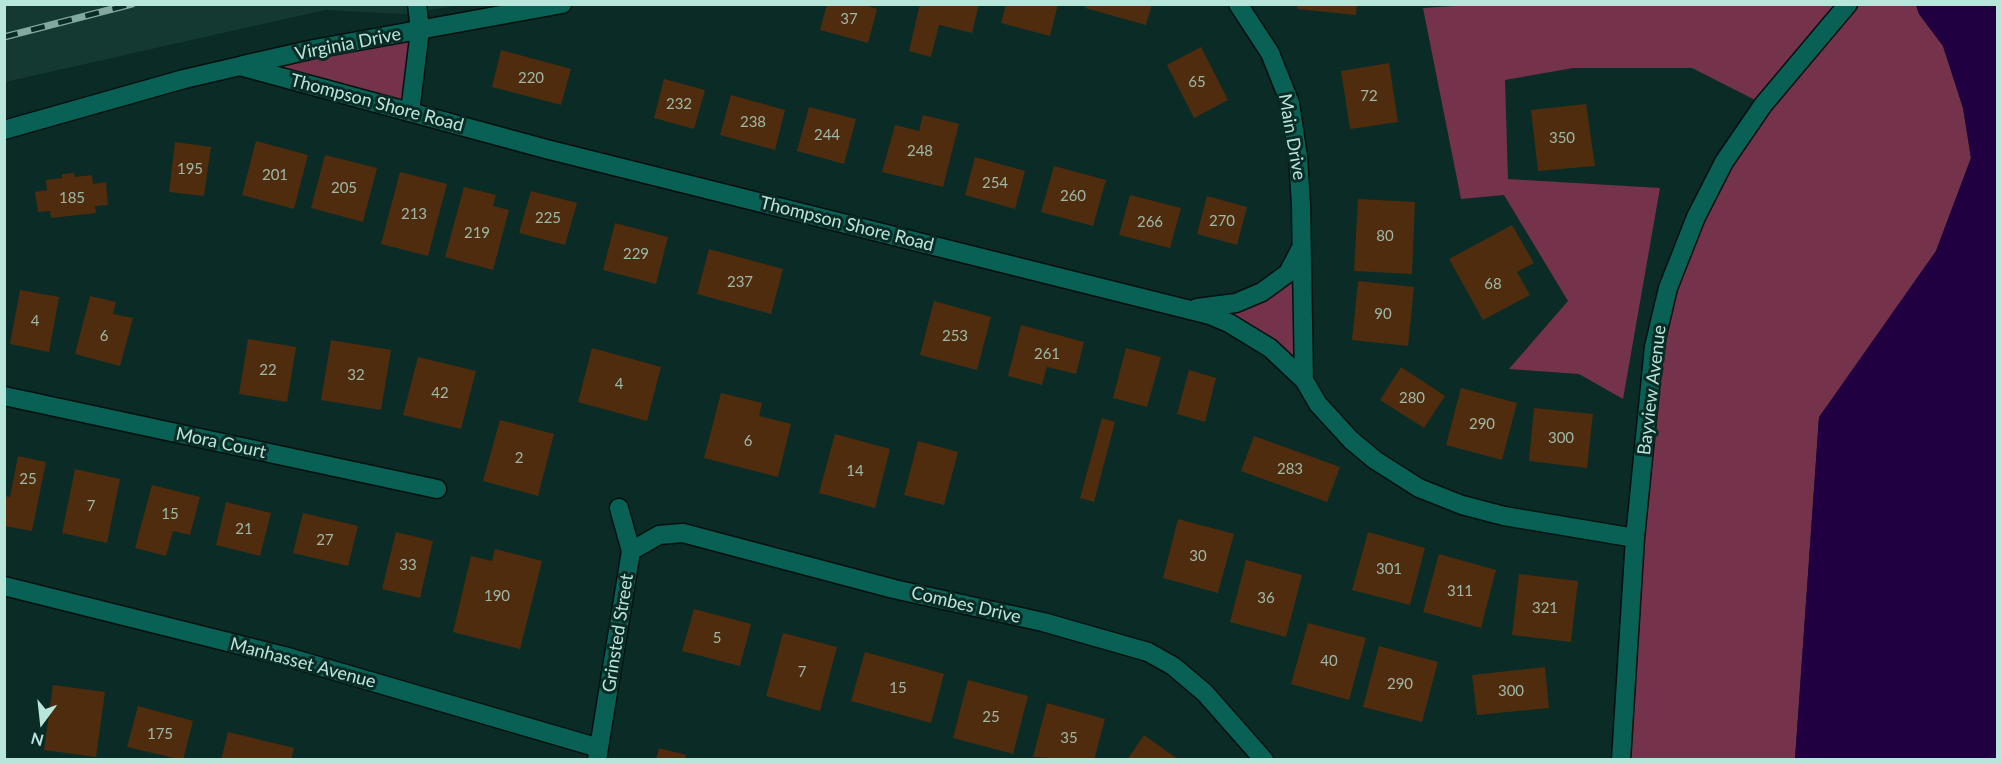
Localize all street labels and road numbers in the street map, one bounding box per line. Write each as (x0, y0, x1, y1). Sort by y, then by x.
street label: Virginia Drive (293, 23, 403, 65)
street label: Thompson Shore Road (288, 69, 466, 137)
street label: Main Drive (1274, 92, 1310, 182)
street label: Thompson Shore Road (758, 192, 936, 256)
street label: Bayview Avenue (1633, 324, 1671, 456)
street label: Mora Court (174, 423, 268, 463)
street label: Grinsted Street (598, 572, 638, 694)
street label: Combes Drive (909, 582, 1023, 628)
street label: Manhasset Avenue (228, 633, 378, 693)

